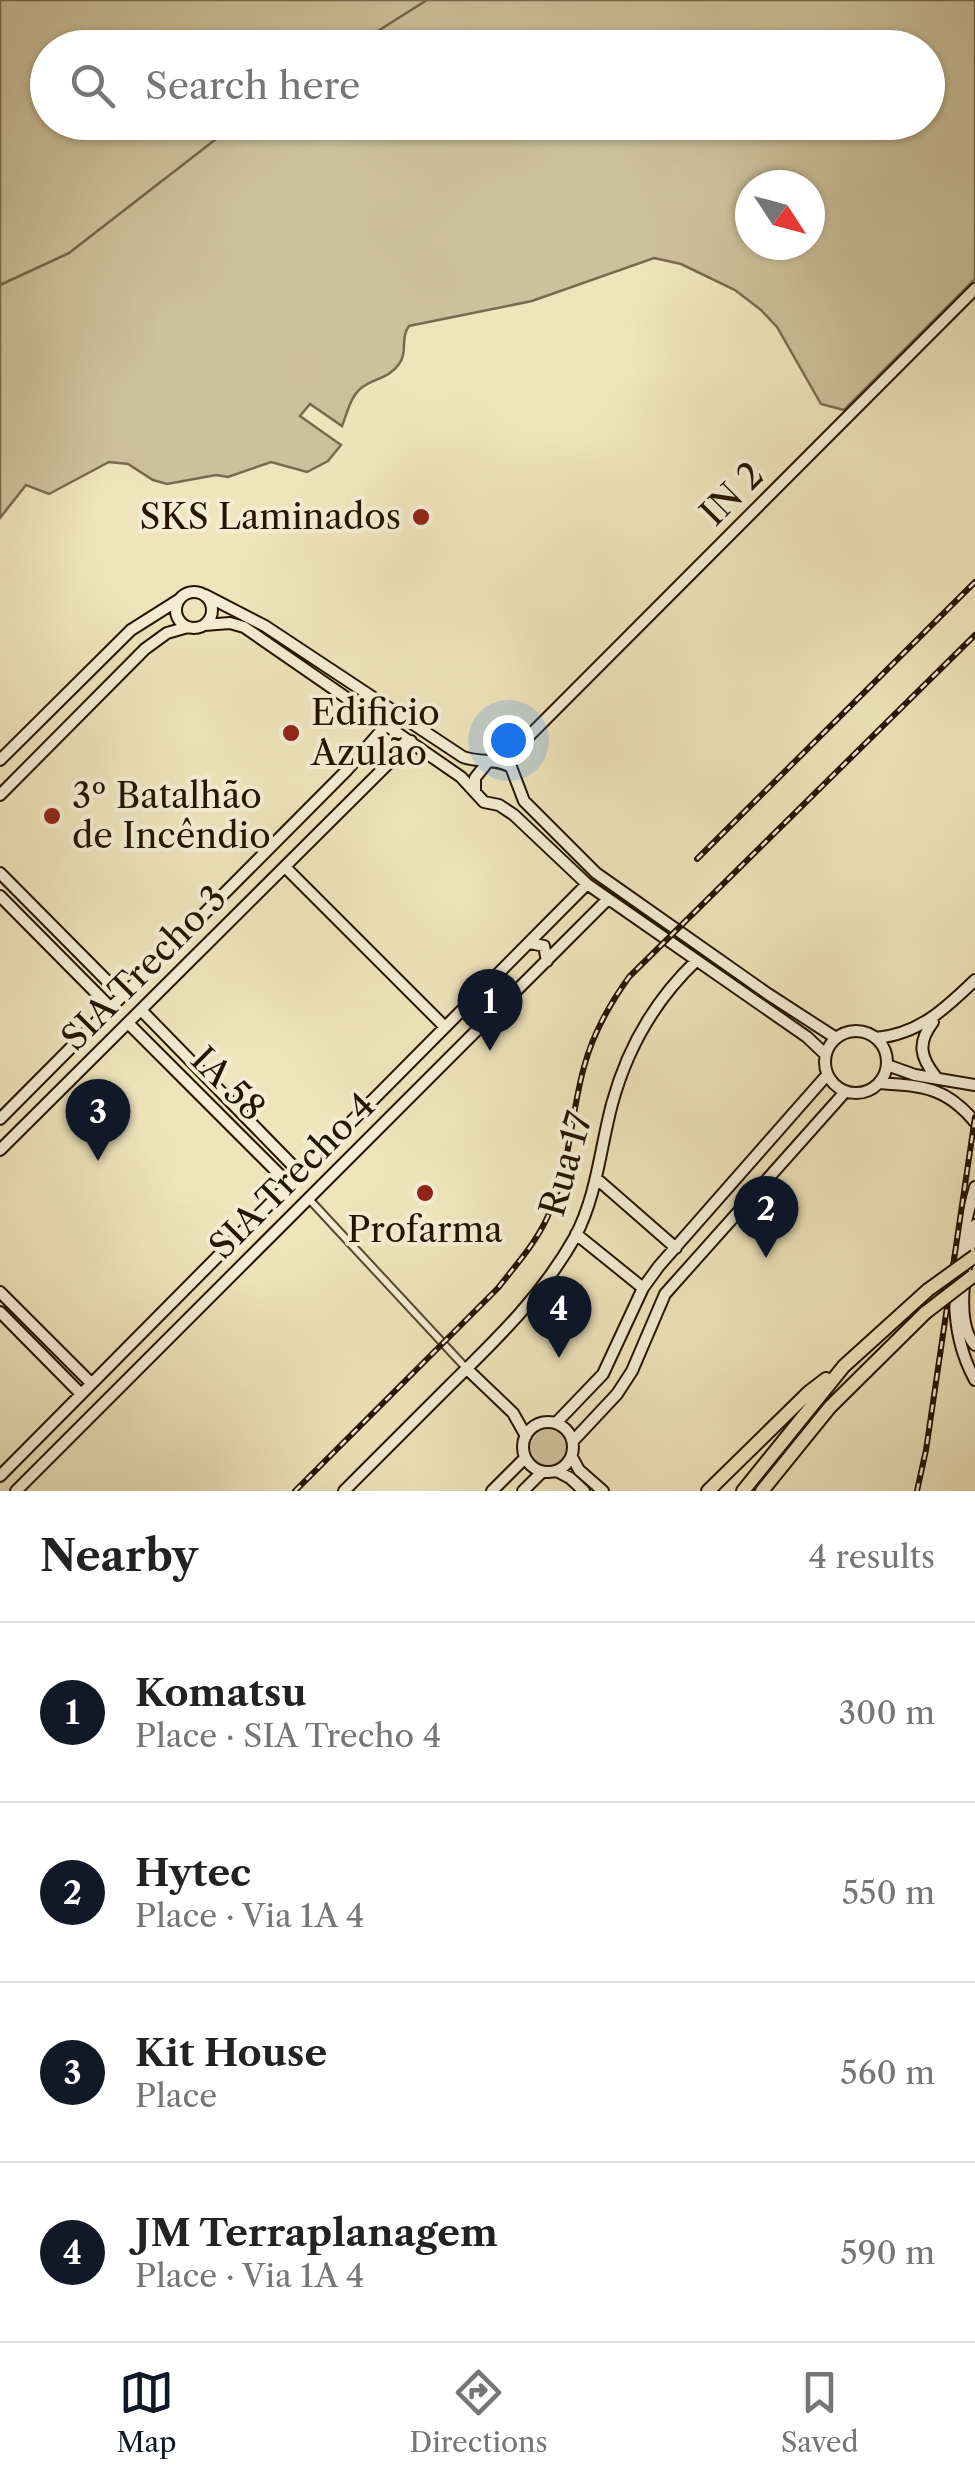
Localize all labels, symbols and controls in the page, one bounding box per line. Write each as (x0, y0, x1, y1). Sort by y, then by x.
search box (30, 30, 945, 140)
icon: search (65, 58, 120, 113)
text: Search here (145, 62, 360, 109)
north arrow (735, 170, 825, 260)
street label: IN 2 (691, 453, 772, 534)
place label: SKS Laminados (139, 495, 401, 538)
marker: SKS Laminados (410, 506, 432, 528)
place label: Edificio Azulão (310, 691, 440, 774)
your location (483, 715, 534, 766)
marker: Edificio Azulão (280, 722, 302, 744)
place label: 3º Batalhão de Incêndio (72, 774, 271, 857)
marker: 3º Batalhão de Incêndio (41, 805, 63, 827)
street label: SIA Trecho 3 (52, 876, 235, 1059)
pin: 1 (458, 968, 522, 1051)
street label: IA 58 (182, 1038, 274, 1130)
pin: 3 (66, 1078, 130, 1161)
street label: SIA Trecho 4 (200, 1084, 383, 1267)
street label: Rua 17 (530, 1107, 601, 1221)
pin: 2 (734, 1176, 798, 1258)
marker: Profarma (414, 1182, 436, 1204)
place label: Profarma (347, 1208, 503, 1251)
pin: 4 (526, 1276, 592, 1358)
text: Nearby (40, 1530, 198, 1582)
text: 4 results (809, 1537, 935, 1576)
text: Komatsu (135, 1669, 307, 1716)
text: 1 (65, 1693, 80, 1732)
text: 300 m (838, 1693, 935, 1732)
text: Place · SIA Trecho 4 (135, 1716, 441, 1755)
text: Hytec (135, 1849, 251, 1896)
text: 2 (63, 1873, 82, 1912)
text: 550 m (842, 1873, 935, 1912)
text: Place · Via 1A 4 (135, 1896, 364, 1935)
text: Kit House (135, 2029, 327, 2076)
text: 3 (63, 2053, 82, 2092)
text: 560 m (840, 2053, 935, 2092)
text: Place (135, 2076, 217, 2115)
text: JM Terraplanagem (135, 2209, 498, 2256)
text: 4 (63, 2233, 82, 2272)
text: 590 m (840, 2233, 935, 2272)
text: Place · Via 1A 4 (135, 2256, 364, 2295)
tab: Map (116, 2365, 177, 2459)
tab: Directions (409, 2365, 548, 2459)
tab: Saved (781, 2365, 859, 2459)

